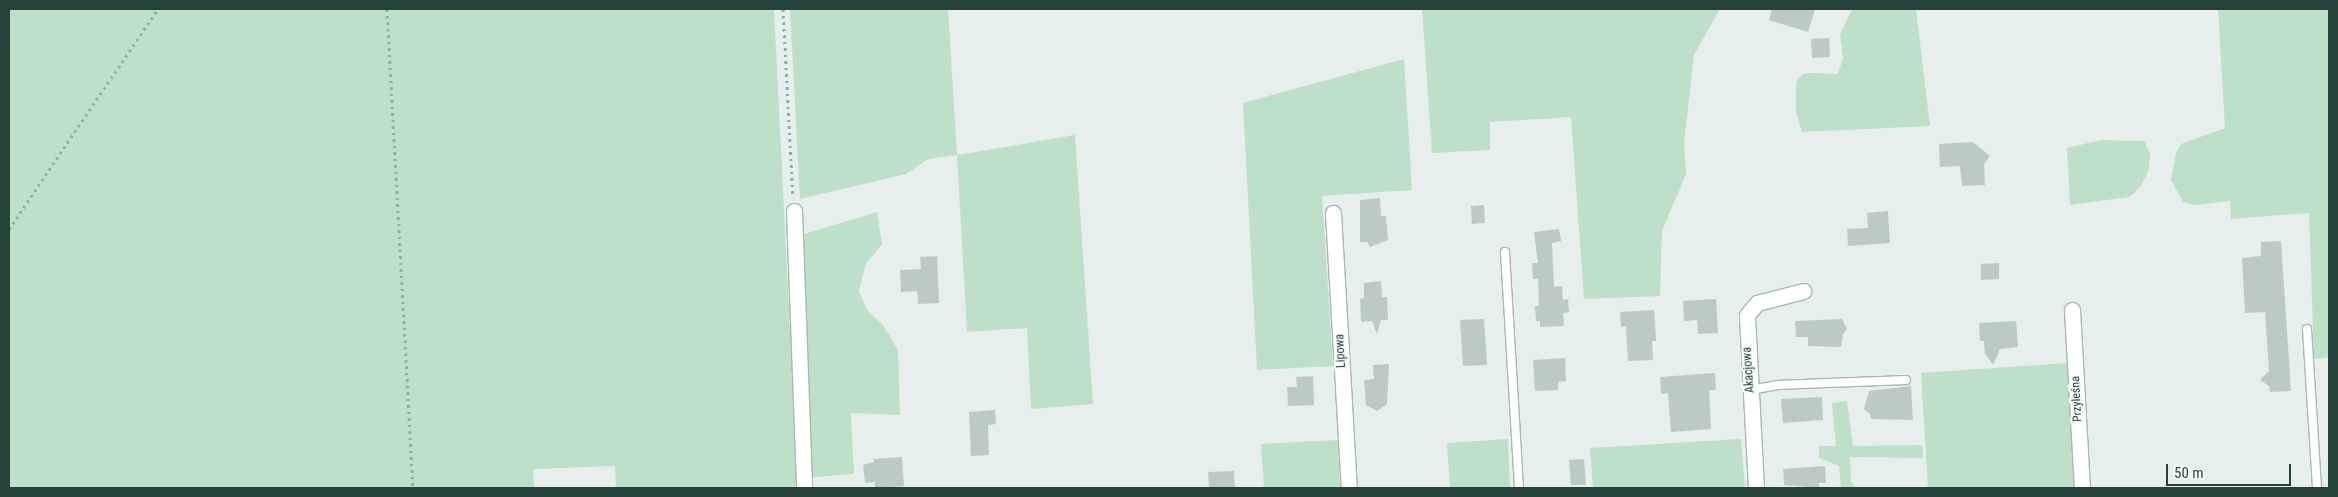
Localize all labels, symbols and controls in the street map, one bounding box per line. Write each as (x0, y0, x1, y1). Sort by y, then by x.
street label: Lipowa (1333, 334, 1349, 368)
street label: Akacjowa (1740, 347, 1758, 393)
street label: Przyleśna (2069, 376, 2085, 422)
scale bar (2168, 454, 2293, 486)
text: 50 m (2174, 464, 2204, 482)

